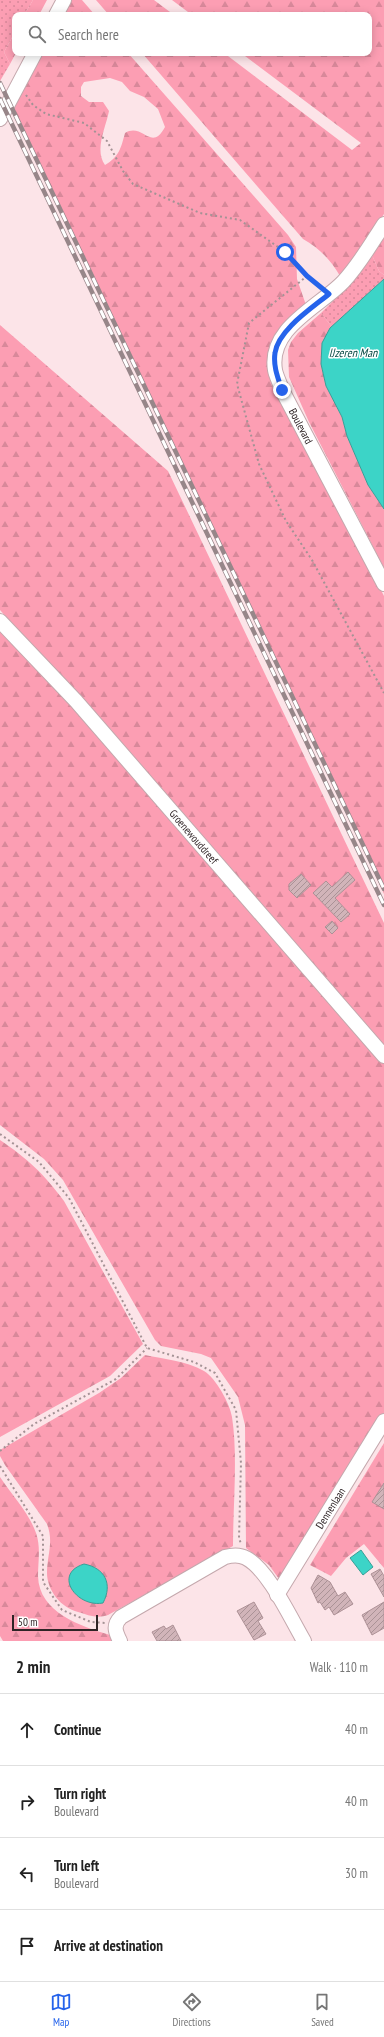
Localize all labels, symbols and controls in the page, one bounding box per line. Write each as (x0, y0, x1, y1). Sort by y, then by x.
search box (12, 12, 372, 56)
icon: search (26, 23, 48, 45)
text: Search here (58, 25, 119, 44)
route start (276, 243, 294, 261)
water label: IJzeren Man (329, 345, 378, 360)
route end (273, 381, 291, 399)
street label: Boulevard (286, 406, 316, 446)
street label: Groenewouddreef (166, 807, 222, 868)
street label: Dennenlaan (313, 1485, 348, 1531)
scale bar (12, 1613, 98, 1632)
text: 50 m (18, 1615, 37, 1629)
text: 2 min (16, 1656, 50, 1678)
text: Walk · 110 m (310, 1659, 368, 1676)
icon: ahead (16, 1719, 38, 1741)
text: Continue (54, 1720, 101, 1739)
text: 40 m (345, 1721, 368, 1738)
text: Turn right (54, 1784, 106, 1803)
icon: right (16, 1791, 38, 1813)
text: 40 m (345, 1793, 368, 1810)
text: Boulevard (54, 1803, 99, 1820)
text: Turn left (54, 1856, 99, 1875)
icon: left (16, 1863, 38, 1885)
text: 30 m (345, 1865, 368, 1882)
text: Boulevard (54, 1875, 99, 1892)
icon: arrive (16, 1935, 38, 1957)
text: Arrive at destination (54, 1936, 163, 1955)
tab: Map (50, 1991, 72, 2029)
tab: Directions (173, 1991, 211, 2029)
tab: Saved (311, 1991, 334, 2029)

